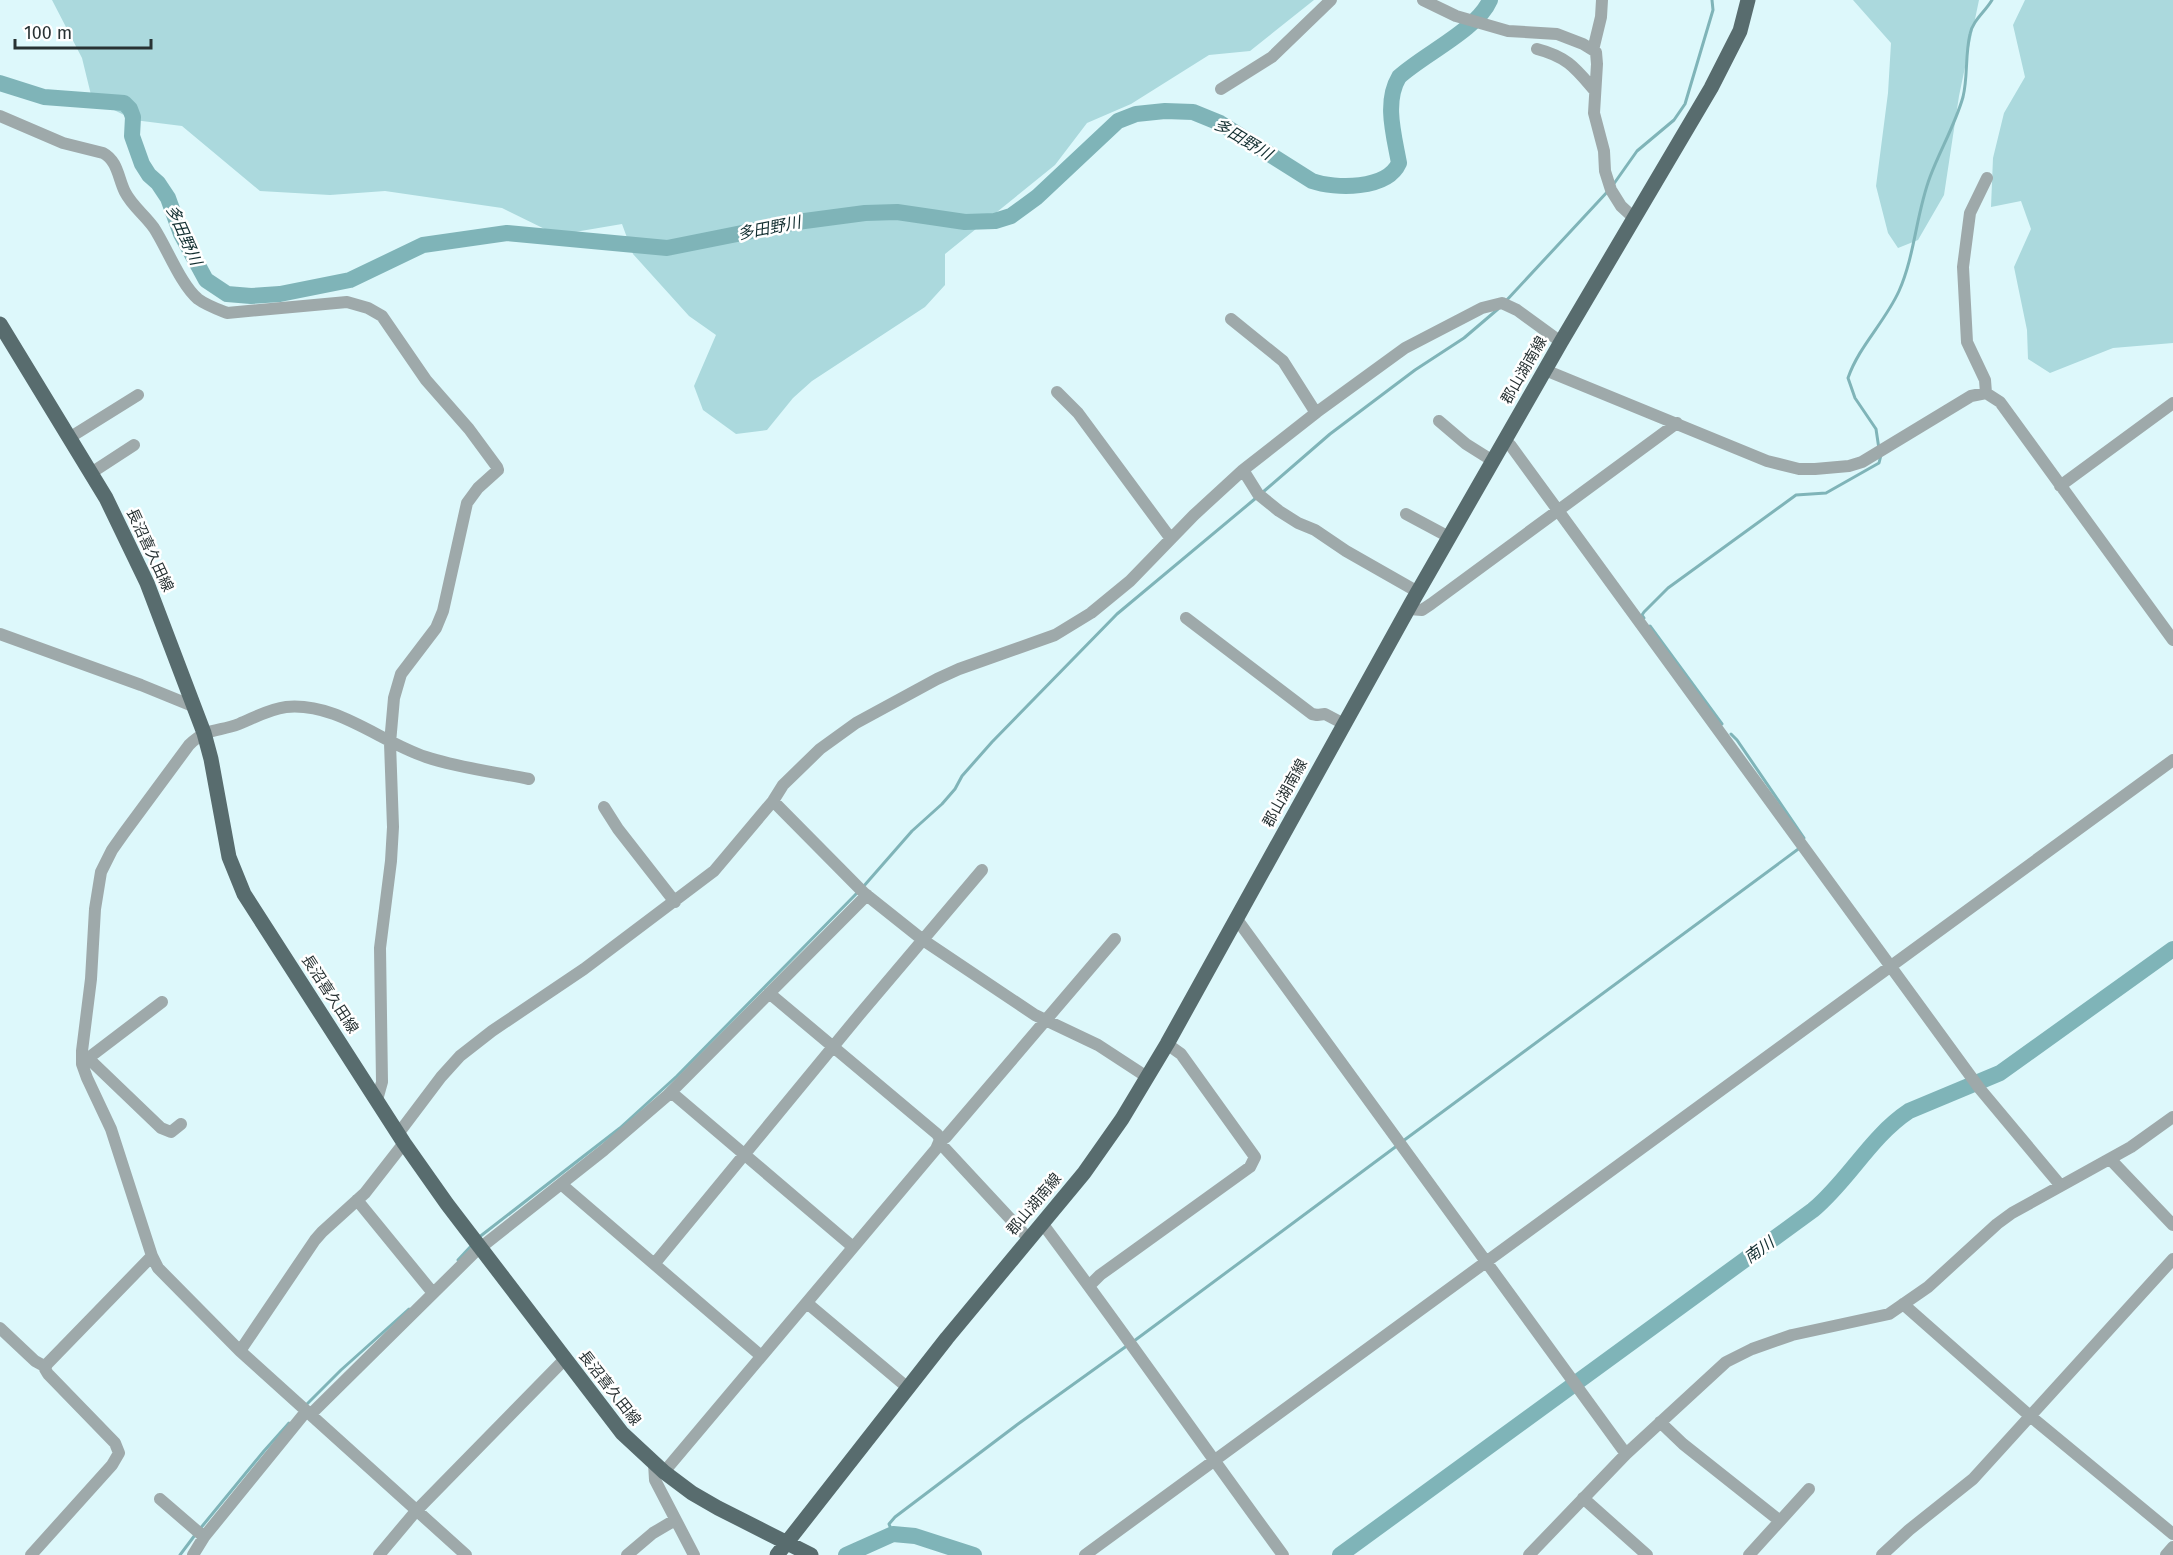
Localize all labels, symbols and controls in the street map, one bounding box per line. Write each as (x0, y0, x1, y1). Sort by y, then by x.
scale bar (15, 12, 152, 50)
text: 100 m (24, 22, 72, 44)
water label: 多田野川 (1211, 114, 1277, 165)
water label: 多田野川 (162, 202, 207, 270)
water label: 多田野川 (736, 212, 804, 243)
street label: 郡山湖南線 (1497, 333, 1551, 407)
street label: 長沼喜久田線 (123, 505, 177, 595)
street label: 郡山湖南線 (1259, 756, 1311, 830)
street label: 長沼喜久田線 (298, 951, 362, 1037)
street label: 郡山湖南線 (1003, 1169, 1065, 1239)
water label: 南川 (1740, 1232, 1779, 1267)
street label: 長沼喜久田線 (575, 1347, 645, 1429)

